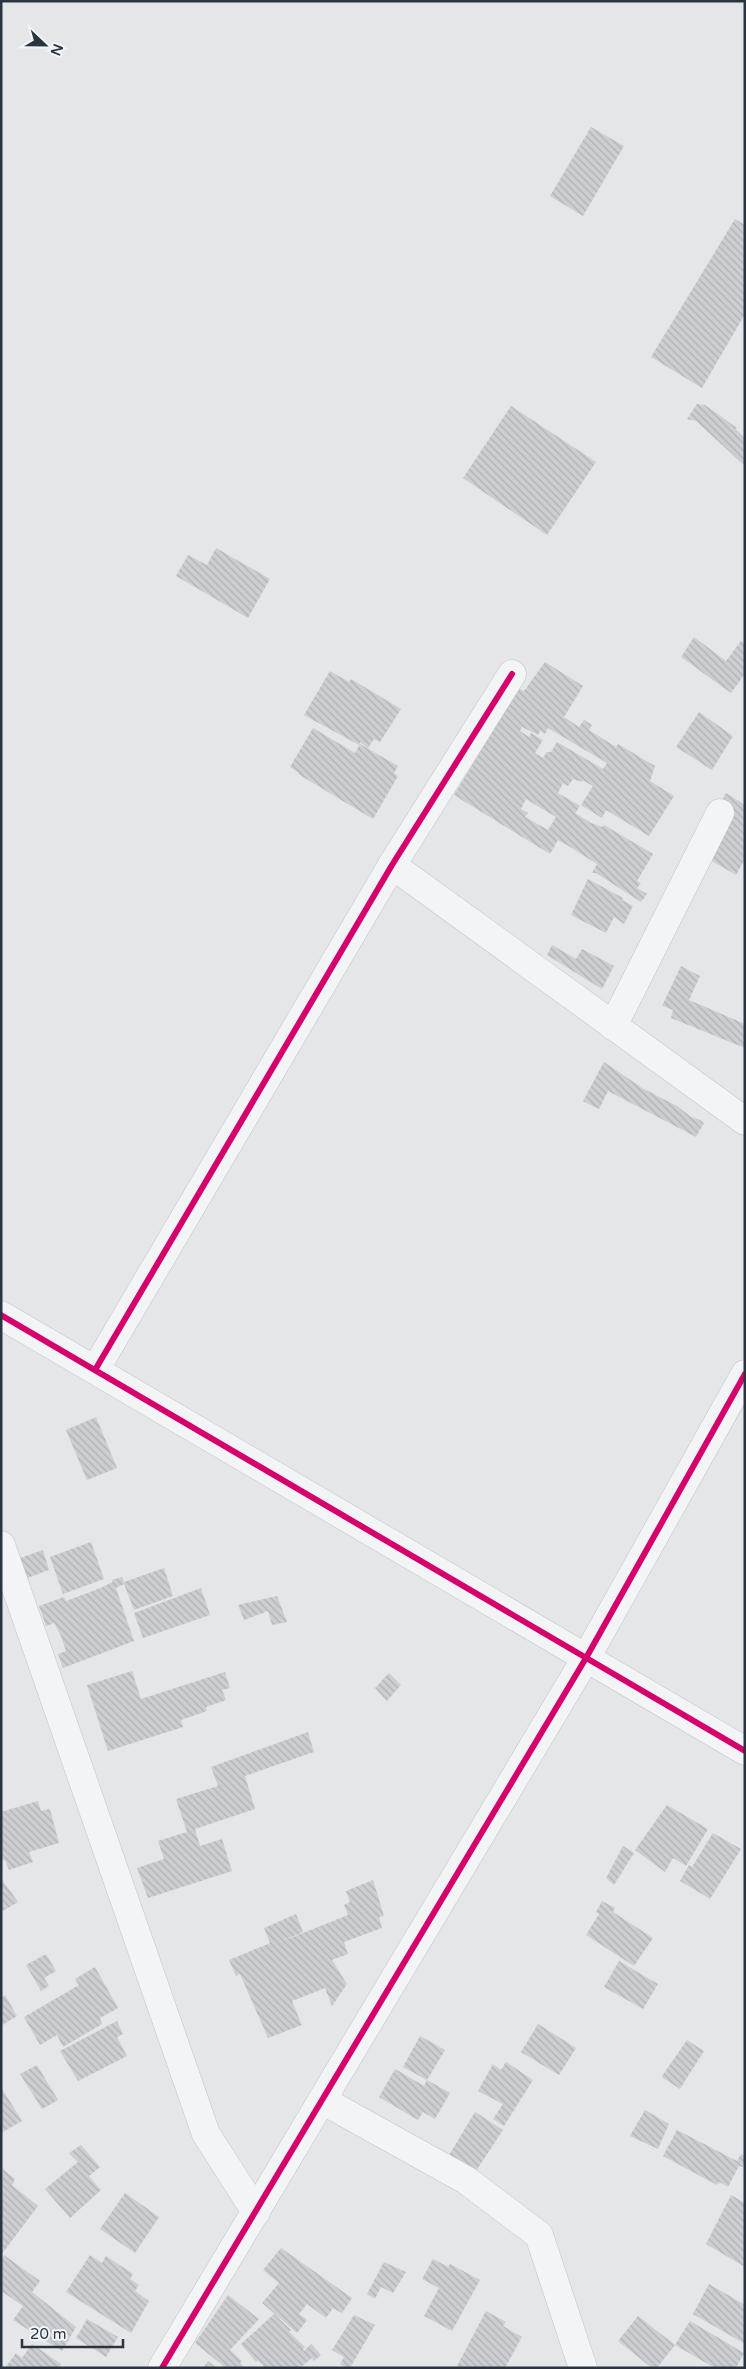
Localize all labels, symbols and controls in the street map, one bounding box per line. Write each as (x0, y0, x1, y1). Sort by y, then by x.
north arrow (20, 20, 70, 70)
text: N (47, 41, 67, 58)
scale bar (22, 2316, 124, 2348)
text: 20 m (30, 2325, 67, 2343)

